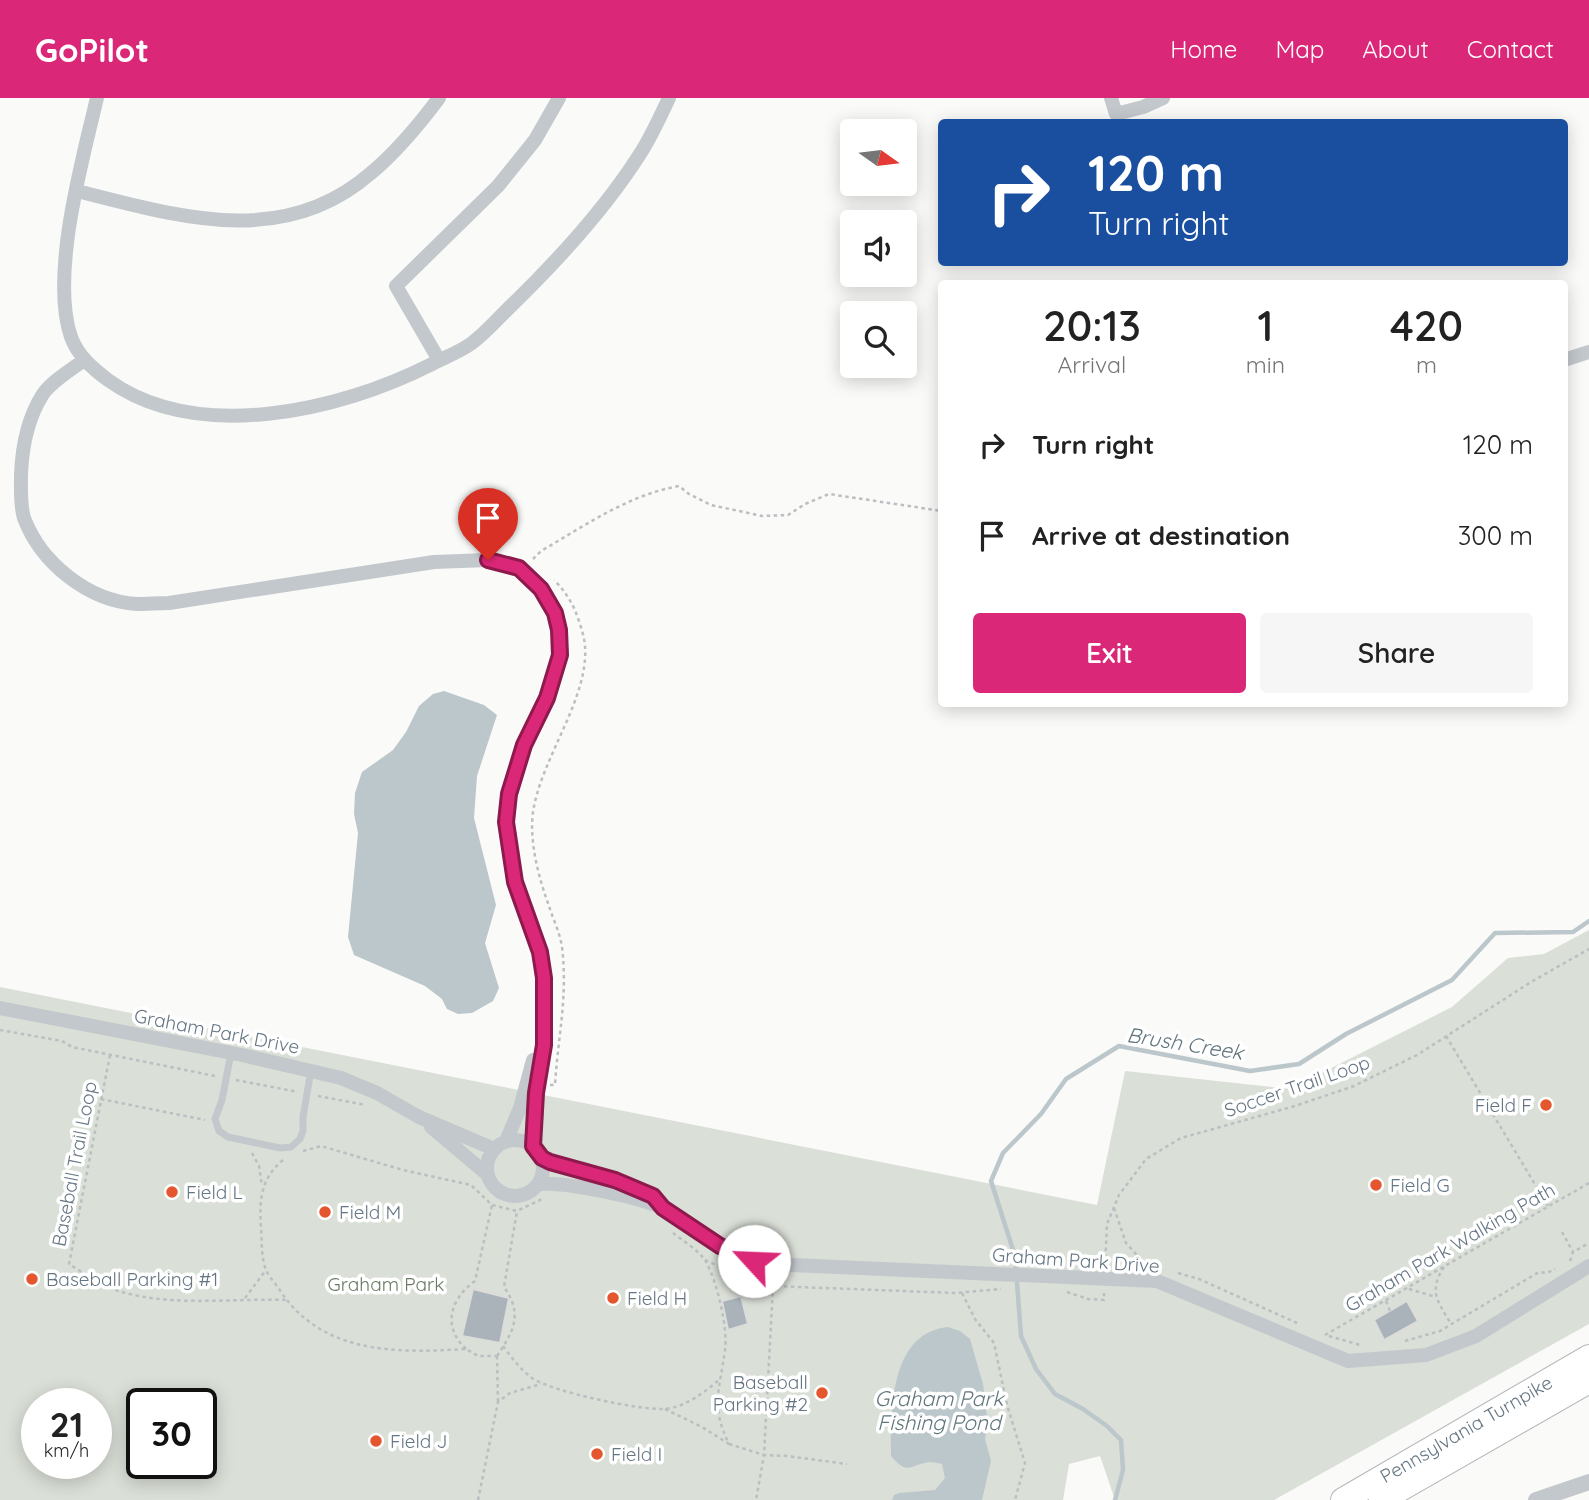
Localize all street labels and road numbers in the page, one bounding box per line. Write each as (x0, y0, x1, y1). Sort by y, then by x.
street label: Graham Park Drive (132, 1003, 302, 1059)
street label: Soccer Trail Loop (1221, 1050, 1373, 1122)
street label: Baseball Trail Loop (46, 1079, 102, 1249)
street label: Graham Park Walking Path (1341, 1177, 1559, 1317)
street label: Graham Park Drive (991, 1242, 1161, 1278)
street label: Pennsylvania Turnpike (1376, 1370, 1556, 1488)

